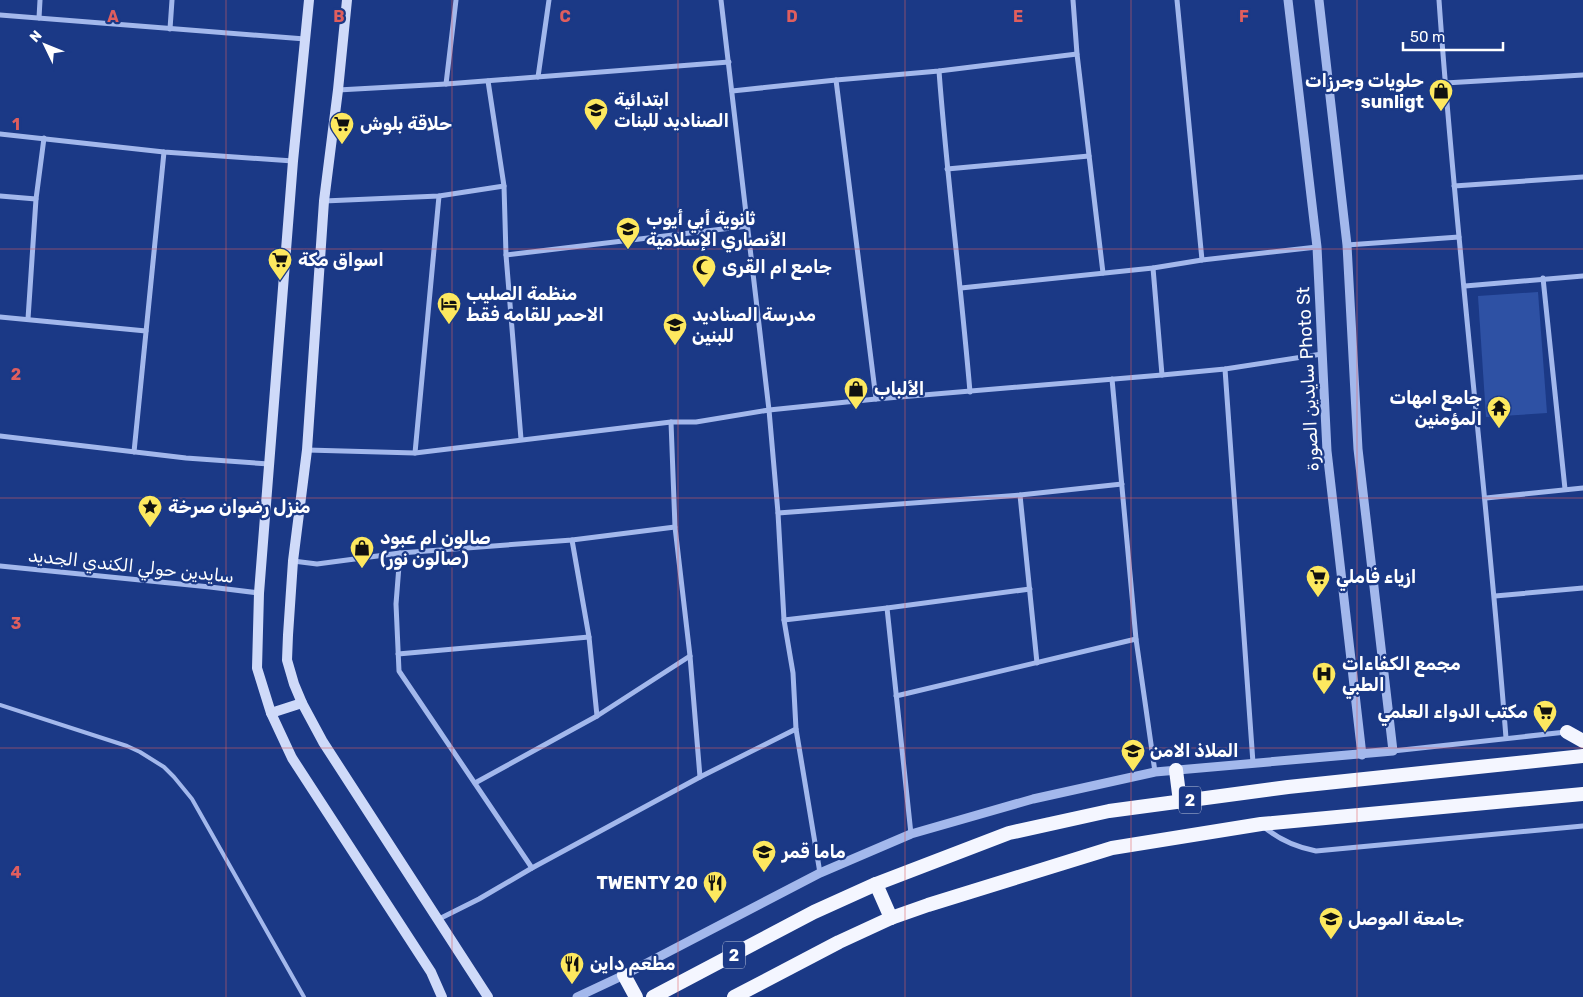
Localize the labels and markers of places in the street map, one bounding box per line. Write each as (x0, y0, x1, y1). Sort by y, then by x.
place label: حلويات وجرزات sunligt (1305, 70, 1424, 113)
shop icon: حلويات وجرزات sunligt (1428, 78, 1454, 112)
place label: ابتدائية الصناديد للبنات (614, 89, 729, 132)
school or university icon: ابتدائية الصناديد للبنات (583, 97, 609, 131)
supermarket icon: حلاقة بلوش (329, 111, 355, 145)
place label: حلاقة بلوش (360, 113, 452, 135)
place label: ثانوية أبي أيوب الأنصاري الإسلامية (646, 208, 787, 253)
school or university icon: ثانوية أبي أيوب الأنصاري الإسلامية (615, 216, 641, 250)
supermarket icon: اسواق مكة (267, 247, 293, 281)
place label: اسواق مكة (298, 249, 384, 271)
mosque icon: جامع ام القرى (691, 254, 717, 288)
place label: جامع ام القرى (722, 256, 832, 280)
place label: منظمة الصليب الاحمر للقامه فقط (466, 283, 604, 326)
hotel icon: منظمة الصليب الاحمر للقامه فقط (436, 291, 462, 325)
place label: مدرسة الصناديد للبنين (692, 304, 816, 347)
school or university icon: مدرسة الصناديد للبنين (662, 312, 688, 346)
shop icon: الألباب (843, 376, 869, 410)
place label: الألباب (874, 378, 924, 400)
place label: جامع امهات المؤمنين (1390, 387, 1482, 430)
temple icon: جامع امهات المؤمنين (1486, 395, 1512, 429)
place icon: منزل رضوان صرخة (137, 494, 163, 528)
place label: منزل رضوان صرخة (168, 496, 311, 518)
place label: صالون ام عبود (صالون نور) (380, 527, 491, 570)
shop icon: صالون ام عبود (صالون نور) (349, 535, 375, 569)
supermarket icon: ازياء فاملي (1305, 564, 1331, 598)
place label: ازياء فاملي (1336, 566, 1416, 591)
place label: مجمع الكفاءات الطبي (1342, 653, 1461, 699)
hospital icon: مجمع الكفاءات الطبي (1311, 661, 1337, 695)
supermarket icon: مكتب الدواء العلمي (1532, 699, 1558, 733)
place label: مكتب الدواء العلمي (1378, 701, 1528, 726)
school or university icon: الملاذ الامن (1120, 738, 1146, 772)
place label: الملاذ الامن (1150, 740, 1239, 762)
school or university icon: ماما قمر (751, 839, 777, 873)
place label: ماما قمر (781, 841, 846, 863)
restaurant icon: TWENTY 20 (702, 870, 728, 904)
place label: TWENTY 20 (596, 872, 698, 894)
school or university icon: جامعة الموصل (1318, 906, 1344, 940)
place label: جامعة الموصل (1348, 908, 1464, 930)
restaurant icon: مطعم داين (559, 951, 585, 985)
place label: مطعم داين (590, 953, 676, 976)

